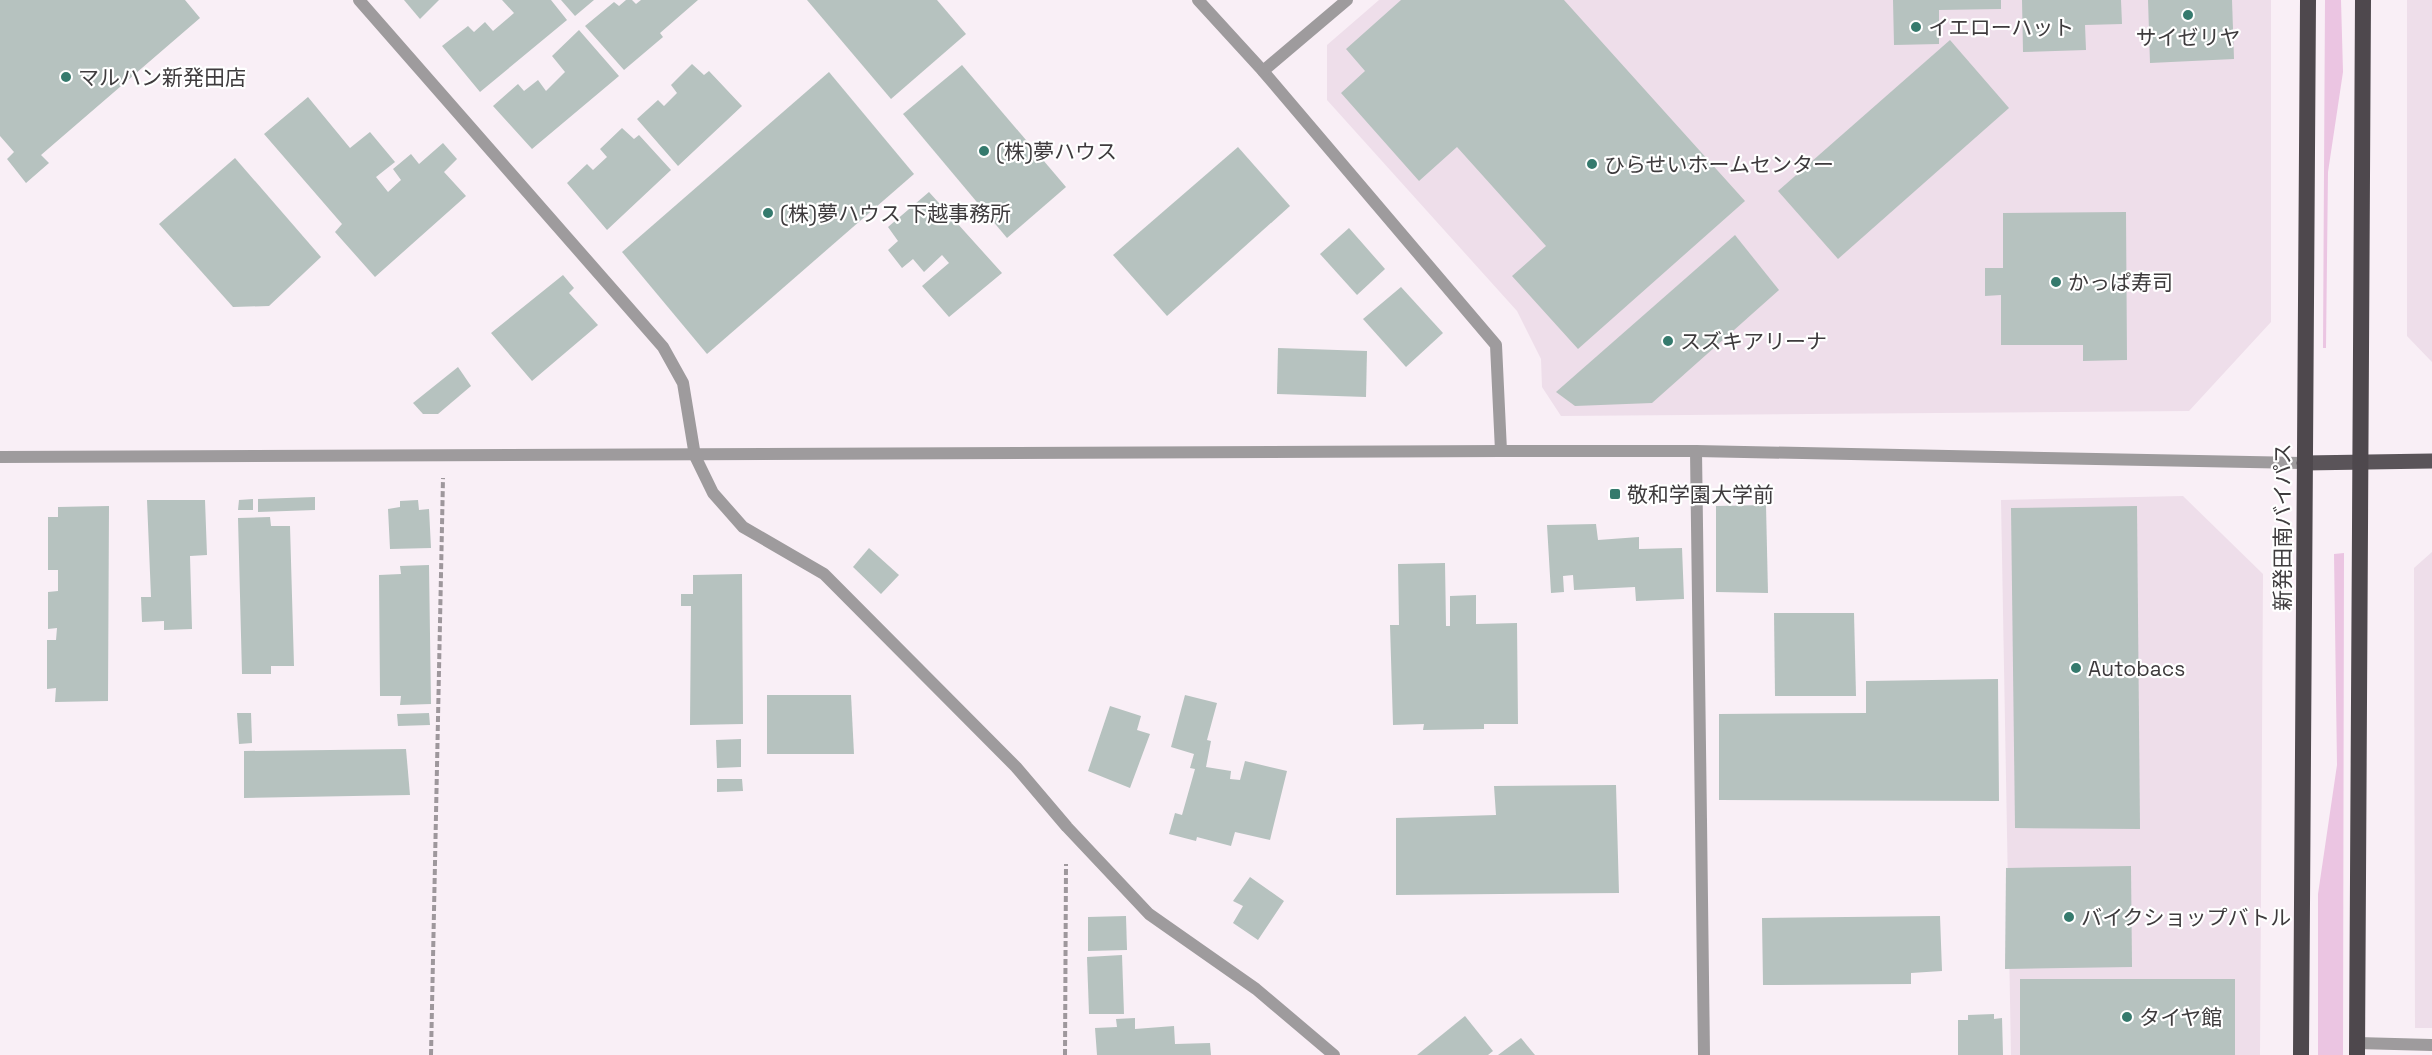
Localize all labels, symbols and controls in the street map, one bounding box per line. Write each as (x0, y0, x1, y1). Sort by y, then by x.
marker: サイゼリヤ (2181, 8, 2195, 22)
place label: イエローハット (1928, 14, 2074, 41)
marker: イエローハット (1909, 20, 1923, 34)
place label: サイゼリヤ (2136, 24, 2241, 51)
place label: マルハン新発田店 (78, 64, 246, 91)
marker: マルハン新発田店 (59, 70, 73, 84)
place label: (株)夢ハウス (996, 138, 1117, 165)
marker: (株)夢ハウス (977, 144, 991, 158)
place label: ひらせいホームセンター (1604, 151, 1834, 178)
marker: ひらせいホームセンター (1585, 157, 1599, 171)
place label: (株)夢ハウス 下越事務所 (780, 200, 1011, 227)
marker: (株)夢ハウス 下越事務所 (761, 206, 775, 220)
place label: かっぱ寿司 (2068, 269, 2173, 296)
marker: かっぱ寿司 (2049, 275, 2063, 289)
place label: スズキアリーナ (1680, 328, 1827, 355)
marker: スズキアリーナ (1661, 334, 1675, 348)
street label: 新発田南バイパス (2269, 443, 2296, 611)
place label: 敬和学園大学前 (1627, 481, 1774, 508)
marker: 敬和学園大学前 (1608, 487, 1622, 501)
place label: Autobacs (2088, 655, 2185, 682)
marker: Autobacs (2069, 661, 2083, 675)
place label: バイクショップバトル (2081, 904, 2291, 931)
marker: バイクショップバトル (2062, 910, 2076, 924)
place label: タイヤ館 (2139, 1004, 2222, 1031)
marker: タイヤ館 (2120, 1010, 2134, 1024)

